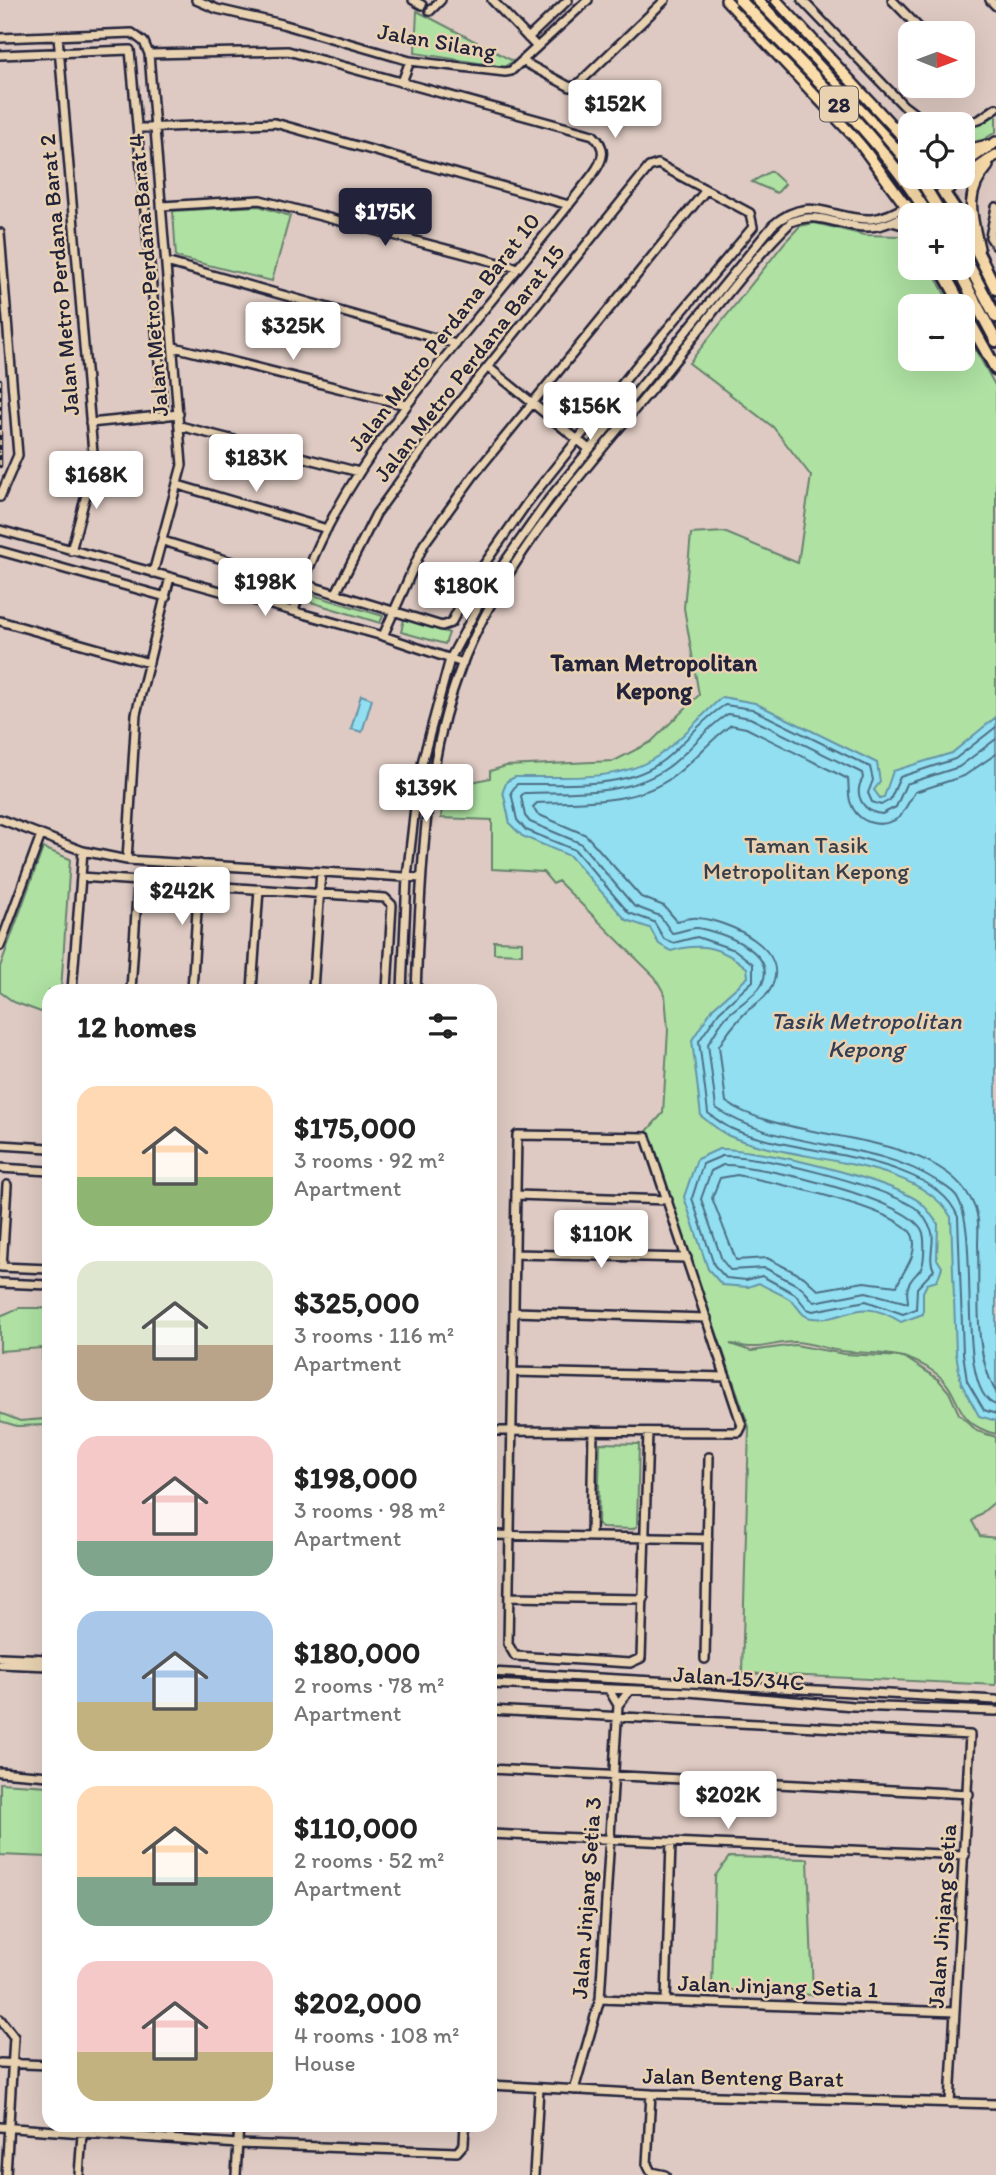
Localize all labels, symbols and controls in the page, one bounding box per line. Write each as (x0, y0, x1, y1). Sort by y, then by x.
street label: Jalan Silang (376, 17, 499, 65)
north arrow (898, 21, 975, 98)
map controls (898, 21, 975, 371)
pin: $152K (566, 80, 664, 140)
road number: 28 (820, 86, 858, 122)
text: $152K (584, 89, 646, 117)
button: locate (898, 112, 975, 189)
street label: Jalan Metro Perdana Barat 4 (122, 132, 174, 418)
street label: Jalan Metro Perdana Barat 2 (33, 133, 85, 417)
pin: $175K (336, 188, 434, 248)
text: $175K (355, 197, 415, 225)
button: + (898, 203, 975, 280)
street label: Jalan Metro Perdana Barat 10 (342, 207, 546, 457)
street label: Jalan Metro Perdana Barat 15 (368, 239, 570, 487)
button: − (898, 294, 975, 371)
pin: $325K (244, 302, 342, 362)
text: $325K (261, 311, 325, 339)
pin: $156K (541, 382, 639, 442)
text: $156K (559, 391, 621, 419)
pin: $183K (207, 434, 305, 494)
text: $183K (225, 443, 287, 471)
pin: $168K (47, 452, 145, 511)
text: $168K (65, 460, 127, 488)
pin: $198K (216, 558, 314, 618)
pin: $180K (417, 562, 515, 622)
text: $198K (234, 567, 296, 595)
text: $180K (434, 571, 498, 599)
district label: Taman Metropolitan Kepong (550, 648, 758, 706)
pin: $139K (377, 764, 475, 824)
text: $139K (395, 773, 457, 801)
park label: Taman Tasik Metropolitan Kepong (703, 831, 909, 885)
pin: $242K (133, 867, 231, 927)
text: $242K (150, 876, 214, 904)
water label: Tasik Metropolitan Kepong (770, 1006, 962, 1063)
icon: filters (424, 1007, 462, 1045)
text: 12 homes (77, 1008, 197, 1045)
text: $175,000 (294, 1109, 416, 1146)
icon: home (133, 1114, 217, 1198)
text: 3 rooms · 92 m² (294, 1146, 445, 1174)
text: Apartment (294, 1174, 401, 1202)
pin: $110K (552, 1210, 650, 1270)
text: $110K (570, 1219, 632, 1247)
text: $325,000 (294, 1284, 420, 1321)
icon: home (133, 1289, 217, 1373)
text: 3 rooms · 116 m² (294, 1321, 454, 1349)
text: Apartment (294, 1349, 401, 1377)
text: $198,000 (294, 1459, 418, 1496)
icon: home (133, 1464, 217, 1548)
text: 3 rooms · 98 m² (294, 1496, 445, 1524)
text: Apartment (294, 1524, 401, 1552)
text: $180,000 (294, 1634, 421, 1671)
icon: home (133, 1639, 217, 1723)
street label: Jalan 15/34C (672, 1659, 806, 1697)
text: 2 rooms · 78 m² (294, 1671, 444, 1699)
text: Apartment (294, 1699, 401, 1727)
pin: $202K (679, 1772, 777, 1831)
text: $202K (696, 1780, 760, 1808)
street label: Jalan Jinjang Setia 3 (565, 1796, 607, 2000)
text: $110,000 (294, 1809, 418, 1846)
icon: home (133, 1814, 217, 1898)
street label: Jalan Jinjang Setia (922, 1823, 962, 2009)
text: 2 rooms · 52 m² (294, 1846, 444, 1874)
text: Apartment (294, 1874, 401, 1902)
street label: Jalan Jinjang Setia 1 (677, 1969, 879, 2004)
text: $202,000 (294, 1984, 422, 2021)
icon: home (133, 1989, 217, 2073)
text: 4 rooms · 108 m² (294, 2021, 459, 2049)
text: House (294, 2049, 356, 2077)
street label: Jalan Benteng Barat (642, 2061, 844, 2093)

